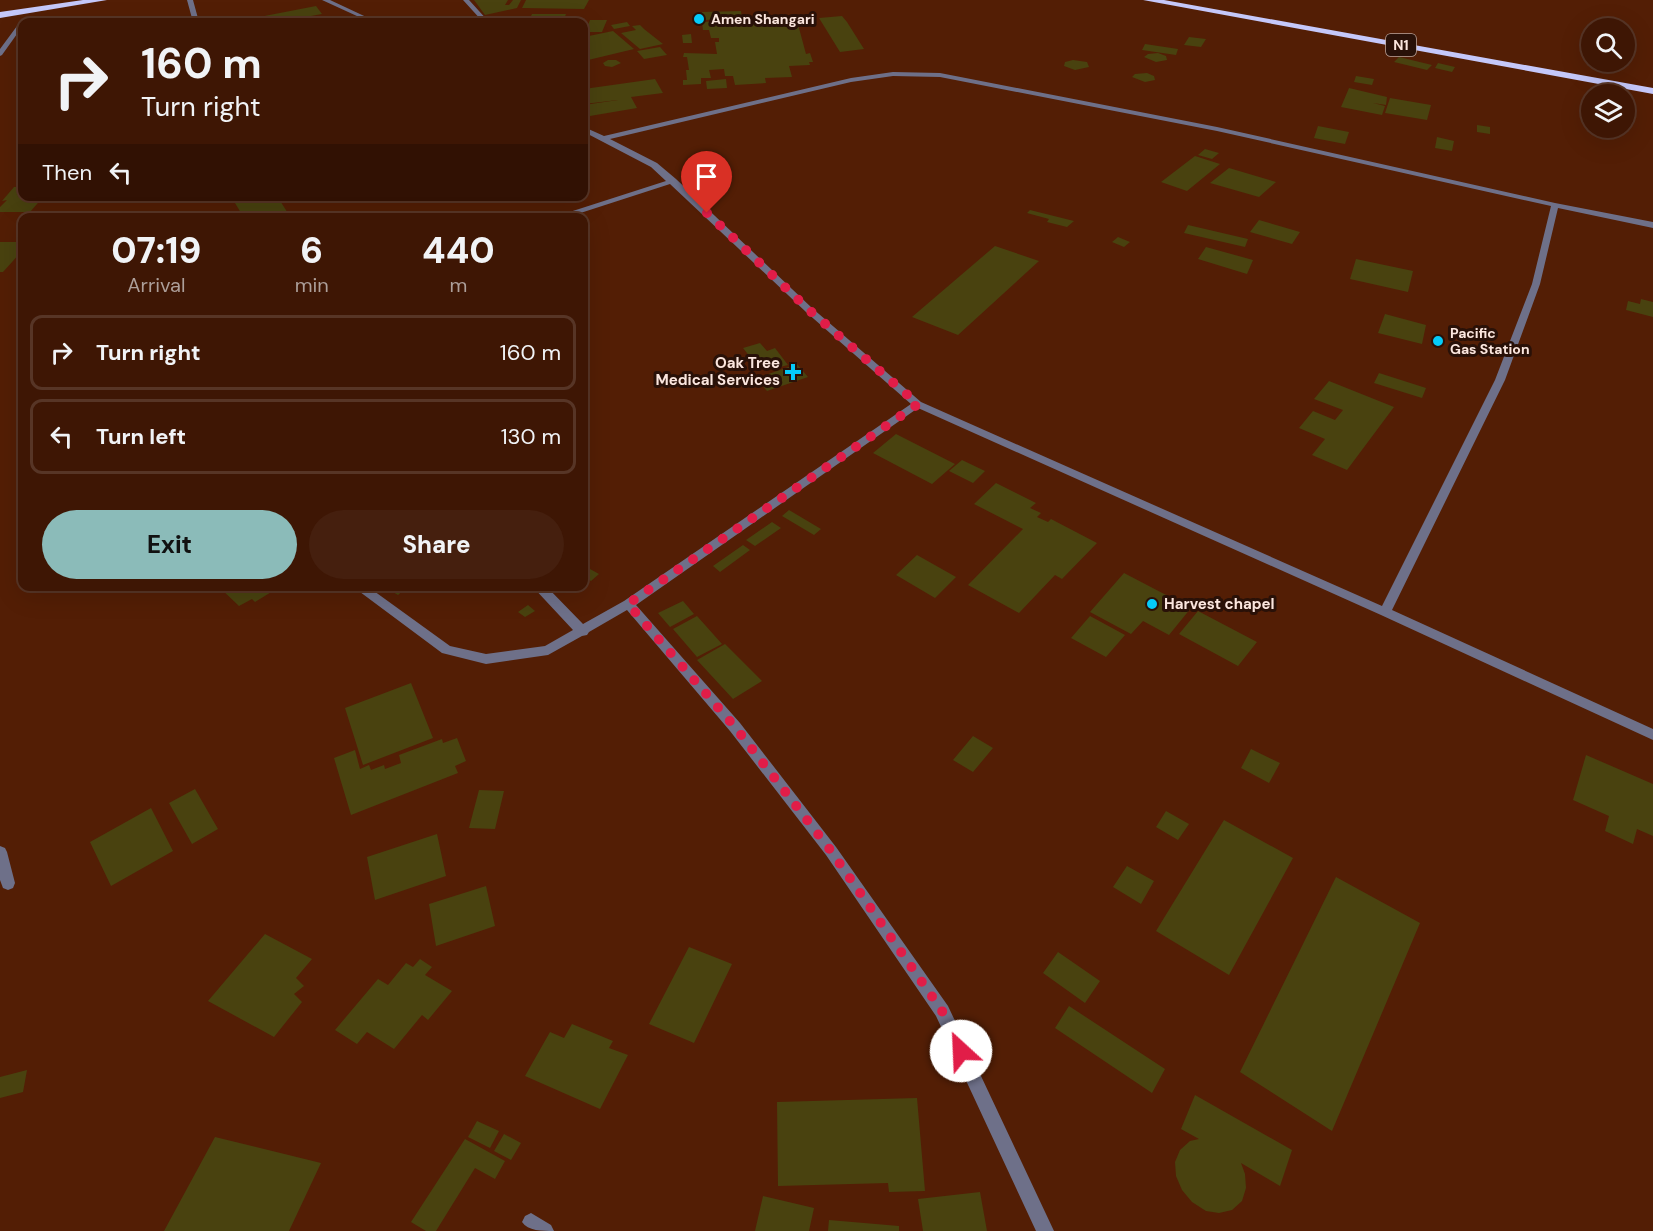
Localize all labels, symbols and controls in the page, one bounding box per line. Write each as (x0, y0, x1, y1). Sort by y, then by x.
place label: Amen Shangari (711, 10, 815, 28)
marker: Amen Shangari (692, 12, 706, 26)
map controls (1581, 18, 1635, 138)
button: search (1581, 18, 1635, 72)
road number: N1 (1386, 34, 1416, 56)
text: 160 m (141, 36, 262, 91)
icon: right (42, 42, 120, 120)
button: layers (1581, 84, 1635, 138)
text: Turn right (141, 89, 261, 124)
pin (681, 151, 732, 213)
icon: left (104, 156, 137, 189)
text: Then (42, 158, 92, 187)
icon: arrive (690, 160, 723, 193)
text: 07:19 (111, 227, 201, 274)
text: 6 (300, 227, 323, 274)
text: 440 (422, 227, 495, 274)
text: Arrival (127, 272, 185, 298)
text: min (295, 272, 329, 298)
text: m (449, 272, 467, 298)
place label: Pacific Gas Station (1450, 324, 1530, 358)
marker: Pacific Gas Station (1431, 334, 1445, 348)
icon: right (45, 336, 78, 369)
text: Turn right (96, 338, 201, 367)
text: 160 m (500, 338, 561, 367)
place label: Oak Tree Medical Services (655, 353, 780, 390)
marker: Oak Tree Medical Services (784, 363, 802, 381)
icon: left (45, 420, 78, 453)
text: Turn left (96, 422, 186, 451)
text: 130 m (501, 422, 561, 451)
button: Exit (42, 510, 297, 579)
button: Share (309, 510, 564, 579)
place label: Harvest chapel (1164, 594, 1275, 614)
marker: Harvest chapel (1145, 597, 1159, 611)
position arrow (929, 1019, 993, 1083)

